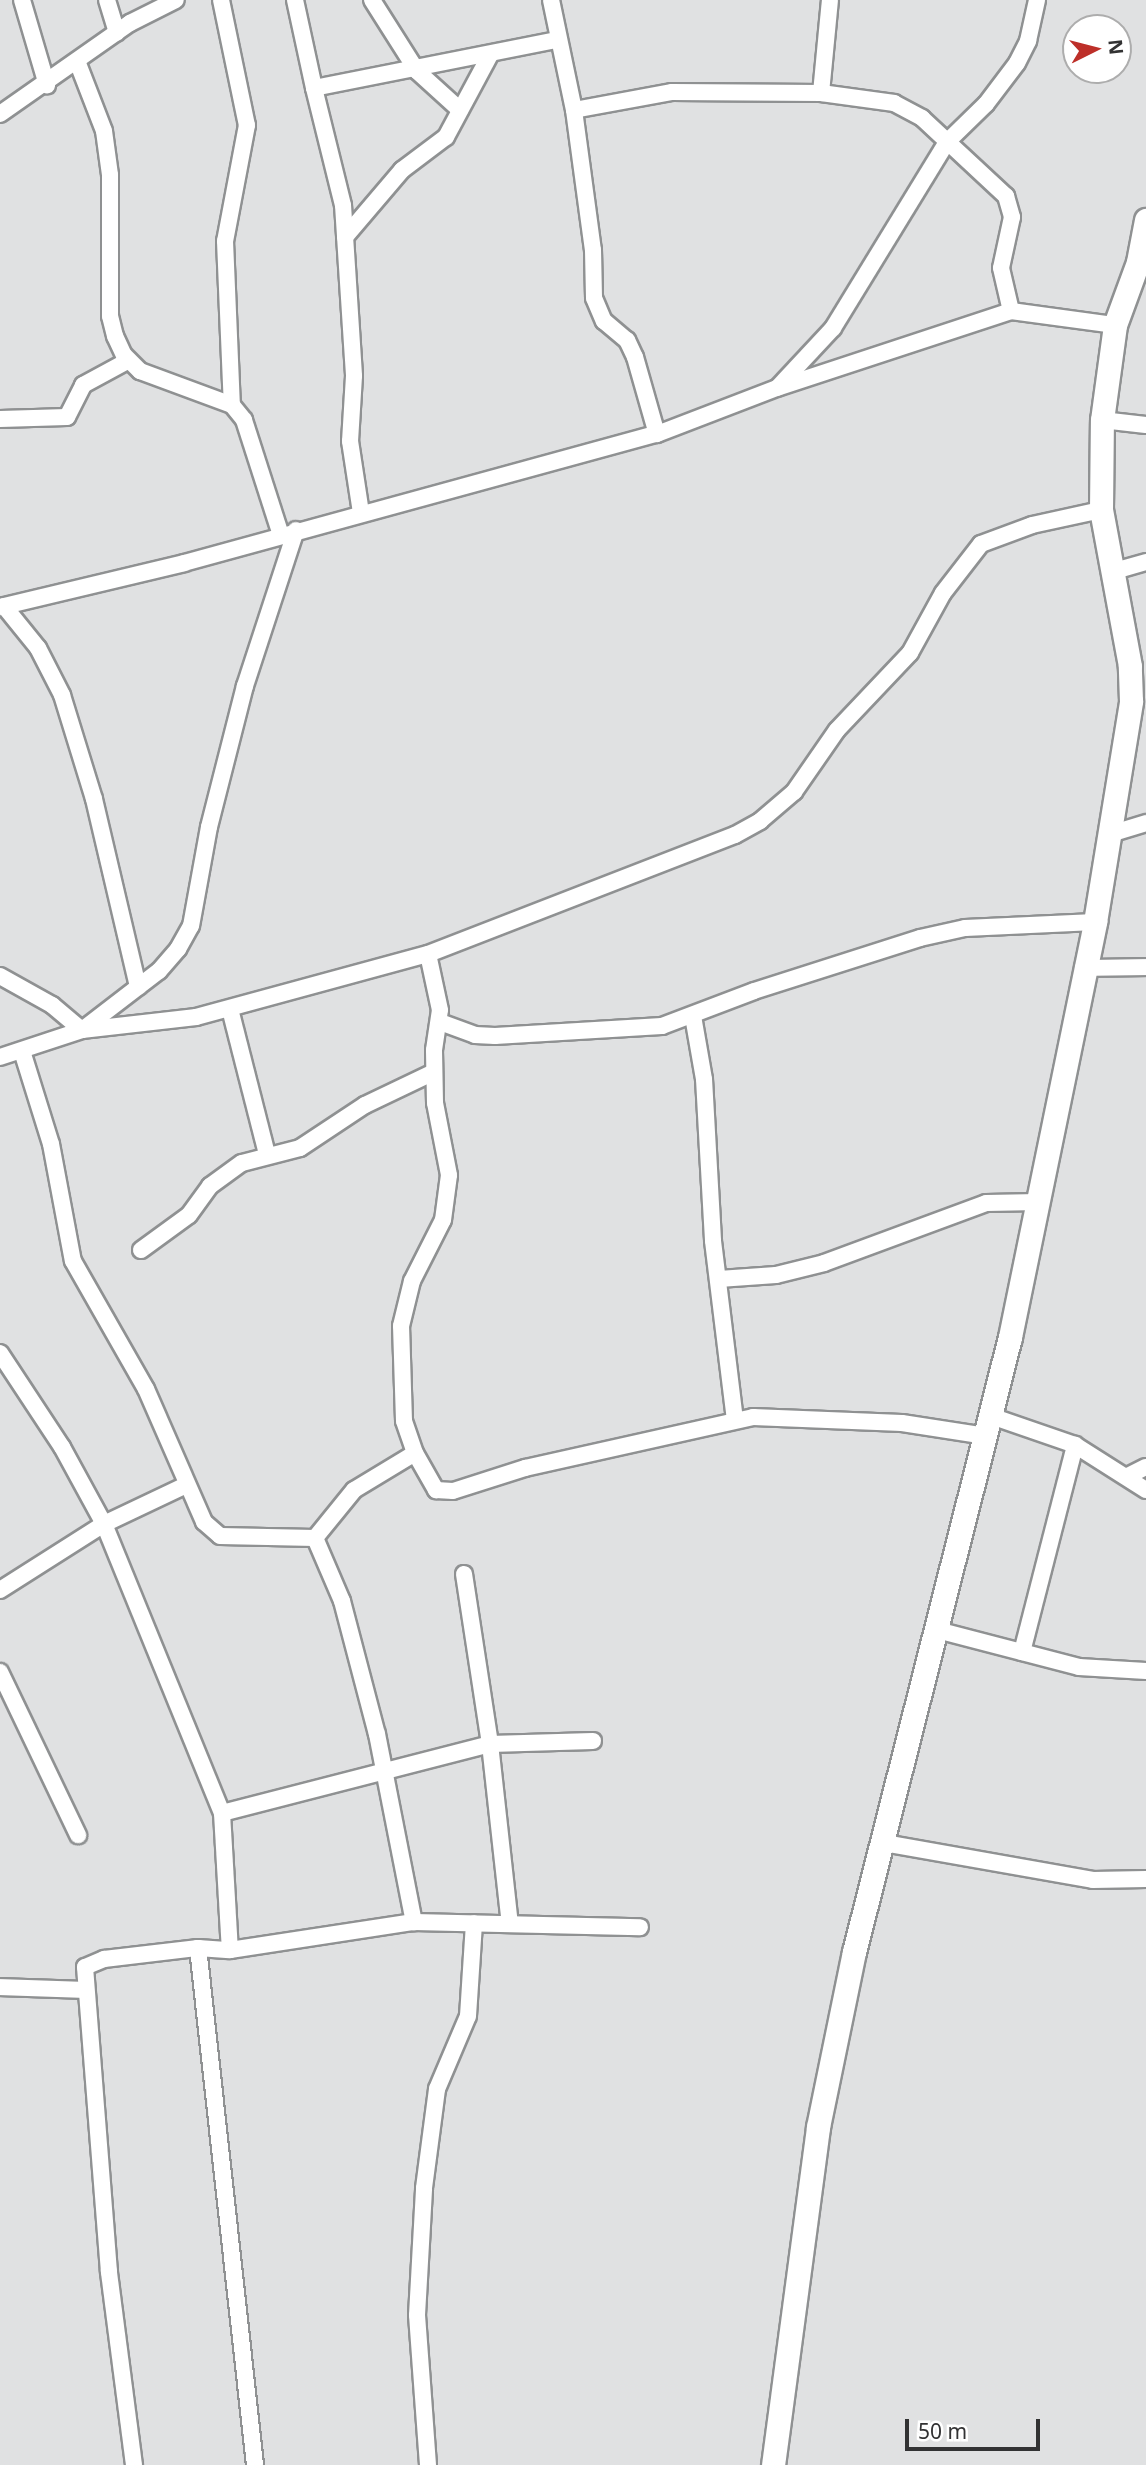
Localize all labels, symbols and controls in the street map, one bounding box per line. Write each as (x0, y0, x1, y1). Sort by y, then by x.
north arrow (1062, 14, 1132, 84)
text: N (1102, 38, 1130, 56)
scale bar (908, 2406, 1043, 2450)
text: 50 m (918, 2417, 967, 2445)

